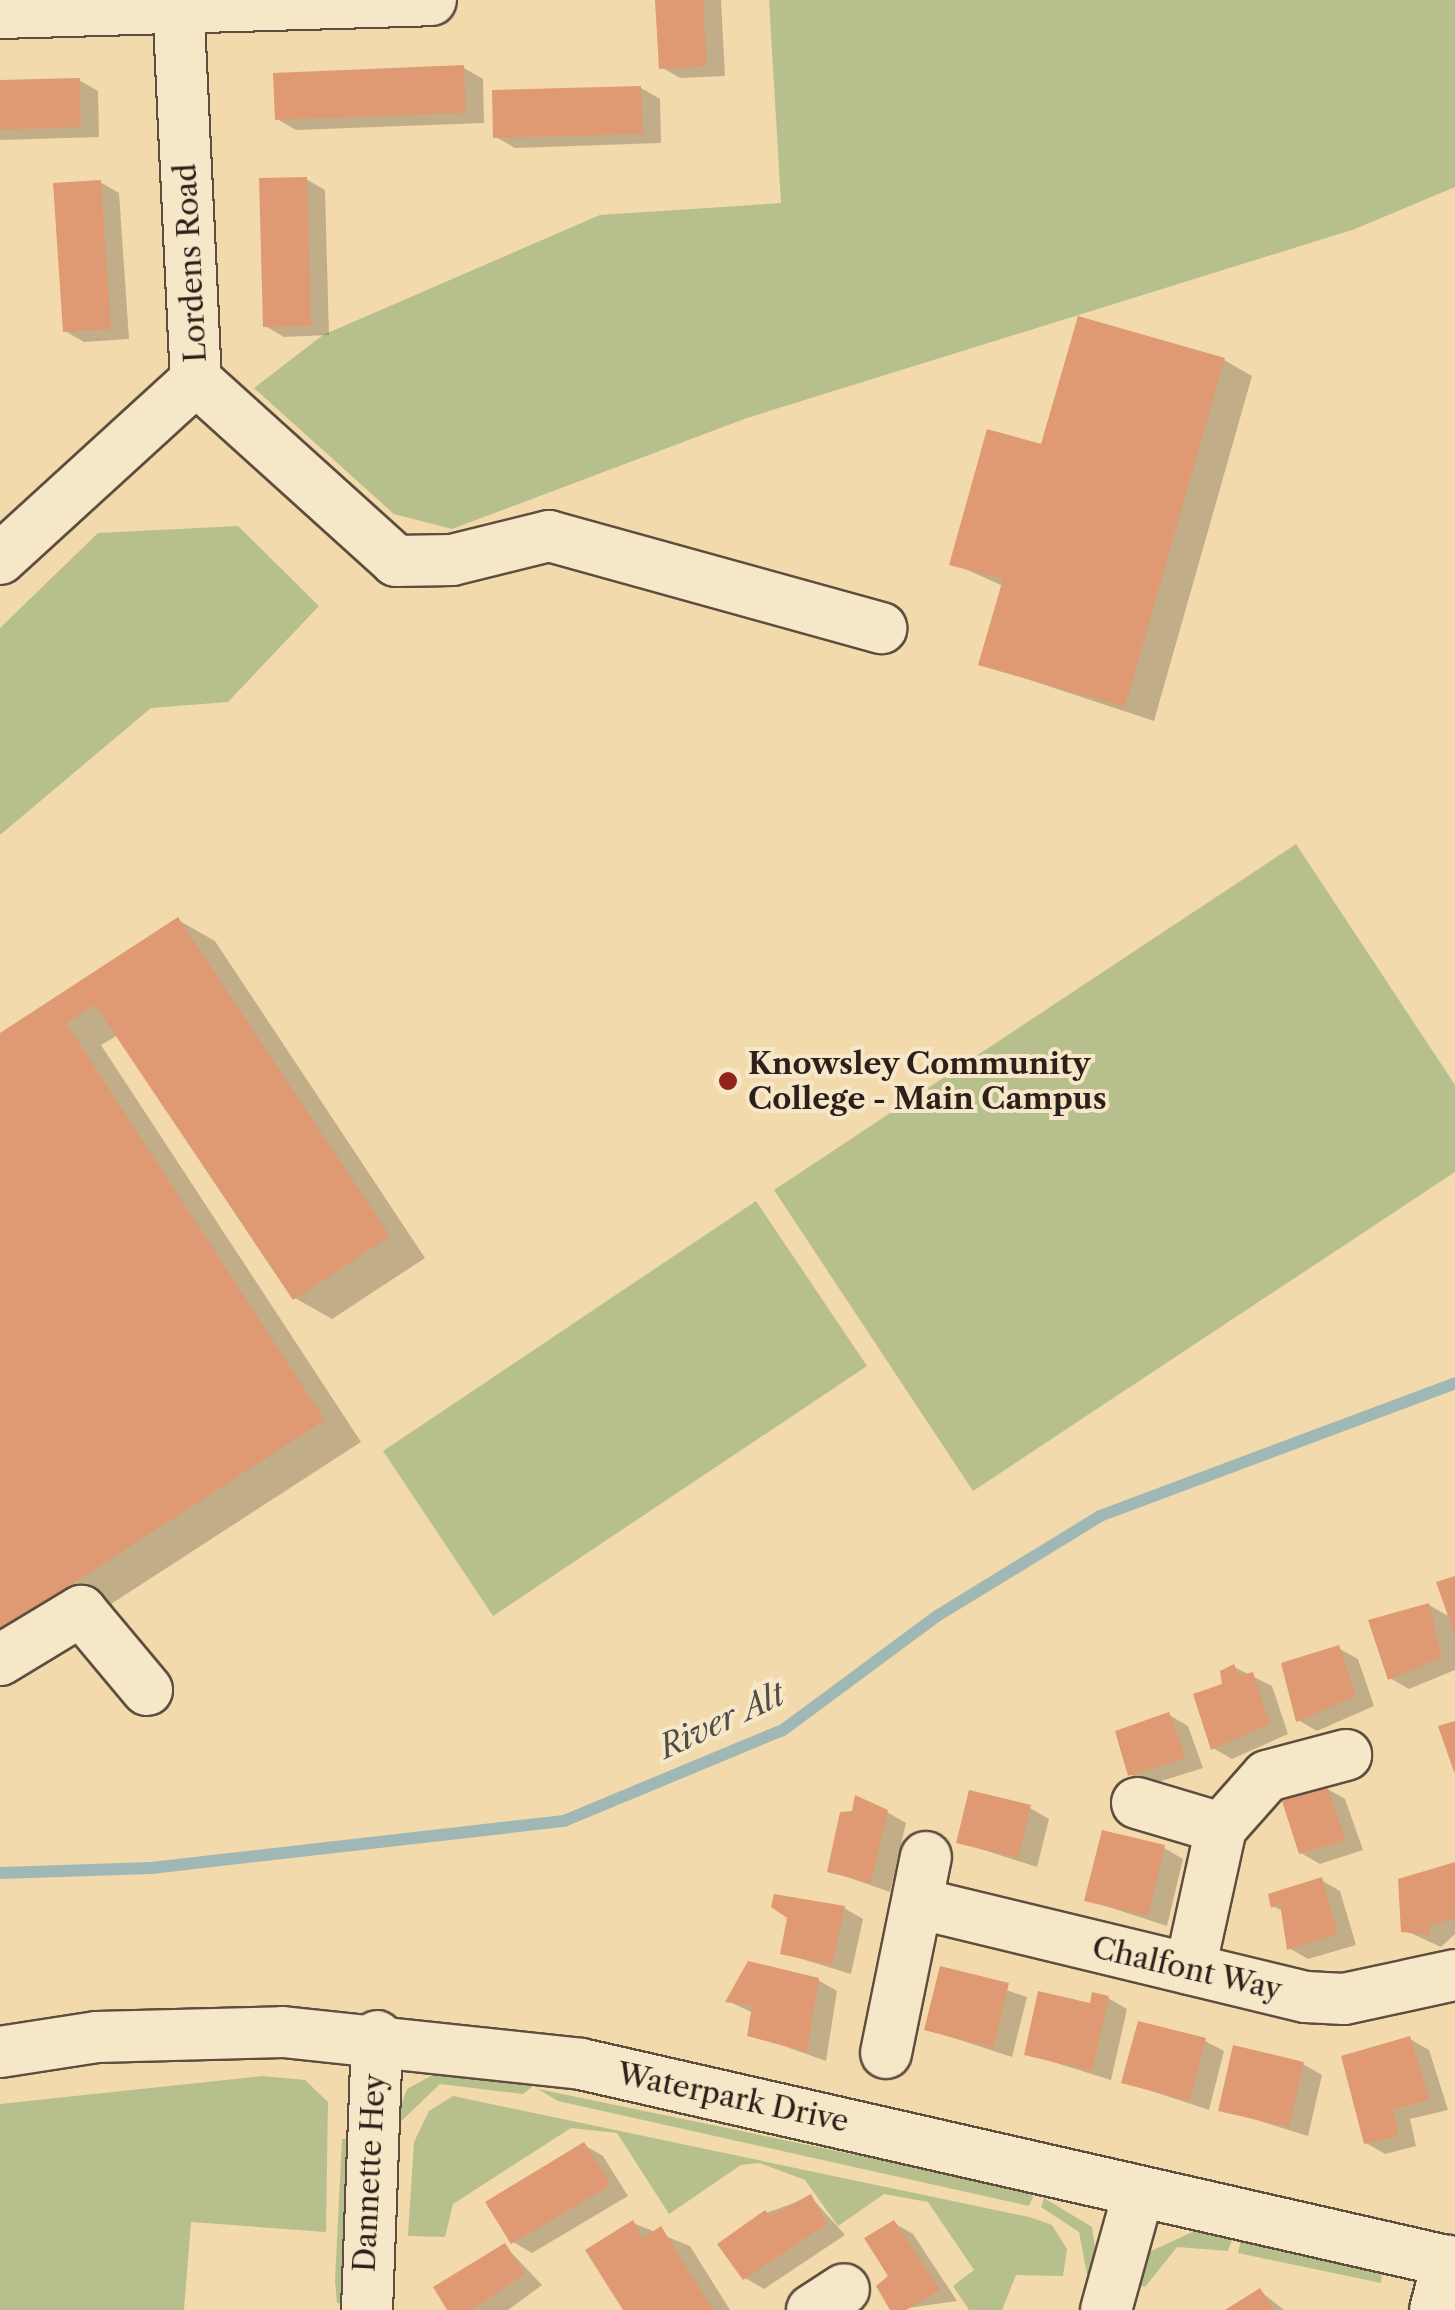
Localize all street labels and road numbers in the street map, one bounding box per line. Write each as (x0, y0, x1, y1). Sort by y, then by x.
street label: Lordens Road (168, 163, 214, 363)
street label: Chalfont Way (1088, 1930, 1286, 2008)
street label: Waterpark Drive (614, 2056, 852, 2140)
street label: Dannette Hey (347, 2073, 393, 2273)

